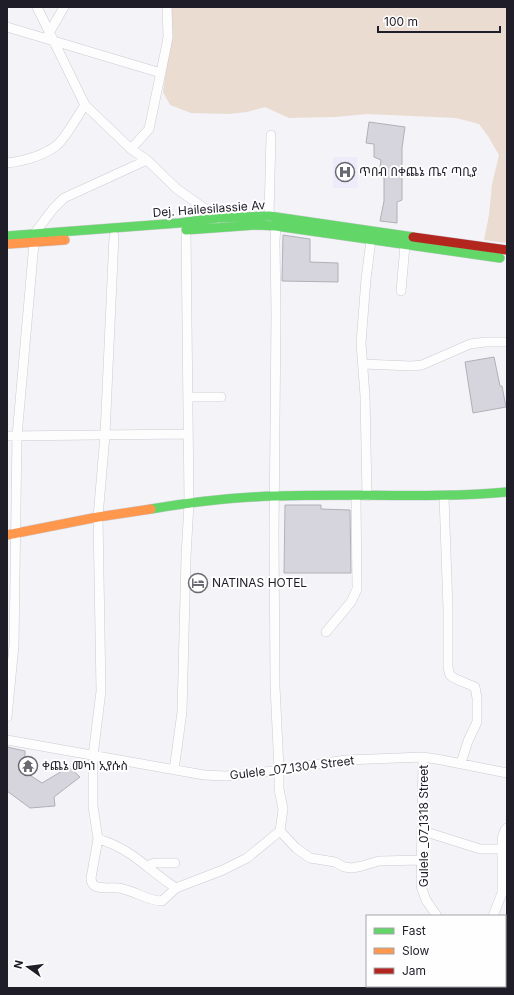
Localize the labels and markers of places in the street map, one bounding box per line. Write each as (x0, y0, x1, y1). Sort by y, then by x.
hospital icon: ጥበብ በቀጨኔ ጤና ጣቢያ (334, 161, 356, 183)
place label: ጥበብ በቀጨኔ ጤና ጣቢያ (359, 164, 478, 179)
hotel icon: NATINAS HOTEL (187, 572, 209, 594)
place label: NATINAS HOTEL (212, 575, 307, 590)
temple icon: ቀጨኔ መካነ ኢየሱስ (17, 755, 39, 777)
place label: ቀጨኔ መካነ ኢየሱስ (42, 758, 128, 773)

